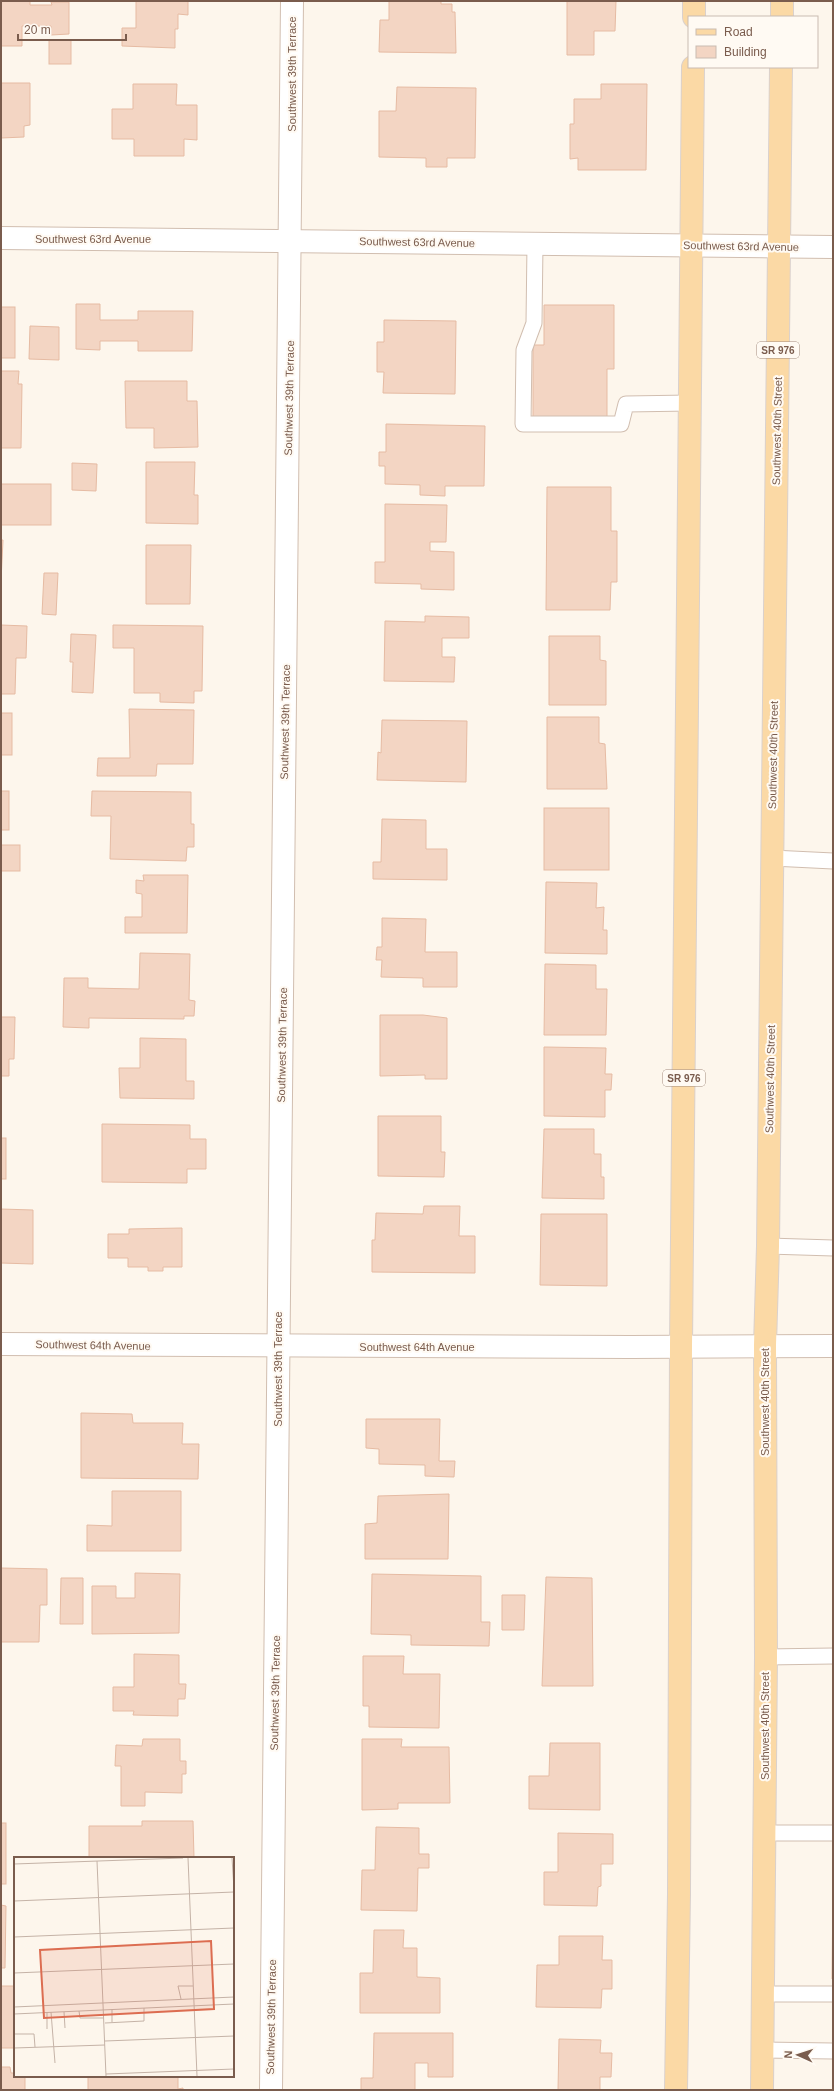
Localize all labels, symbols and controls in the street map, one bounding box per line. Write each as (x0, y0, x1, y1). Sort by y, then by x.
scale bar (18, 16, 126, 42)
street label: Southwest 39th Terrace (286, 16, 298, 132)
legend (688, 16, 818, 68)
text: 20 m (24, 23, 51, 37)
text: Road (724, 25, 753, 39)
text: Building (724, 45, 767, 59)
street label: Southwest 63rd Avenue (35, 233, 151, 245)
street label: Southwest 63rd Avenue (359, 235, 475, 249)
street label: Southwest 63rd Avenue (683, 239, 799, 253)
street label: Southwest 39th Terrace (282, 340, 296, 456)
road number: SR 976 (757, 342, 799, 358)
street label: Southwest 40th Street (770, 377, 784, 485)
street label: Southwest 39th Terrace (278, 664, 292, 780)
street label: Southwest 40th Street (766, 701, 780, 809)
street label: Southwest 39th Terrace (275, 987, 289, 1103)
street label: Southwest 40th Street (763, 1025, 777, 1133)
road number: SR 976 (663, 1070, 705, 1086)
street label: Southwest 39th Terrace (272, 1311, 284, 1427)
street label: Southwest 64th Avenue (35, 1338, 151, 1352)
street label: Southwest 64th Avenue (359, 1341, 475, 1353)
street label: Southwest 40th Street (759, 1348, 771, 1456)
street label: Southwest 39th Terrace (268, 1635, 282, 1751)
street label: Southwest 40th Street (759, 1672, 771, 1780)
inset map (14, 1857, 234, 2077)
street label: Southwest 39th Terrace (264, 1959, 278, 2075)
north arrow (778, 2035, 818, 2075)
text: N (782, 2050, 794, 2059)

